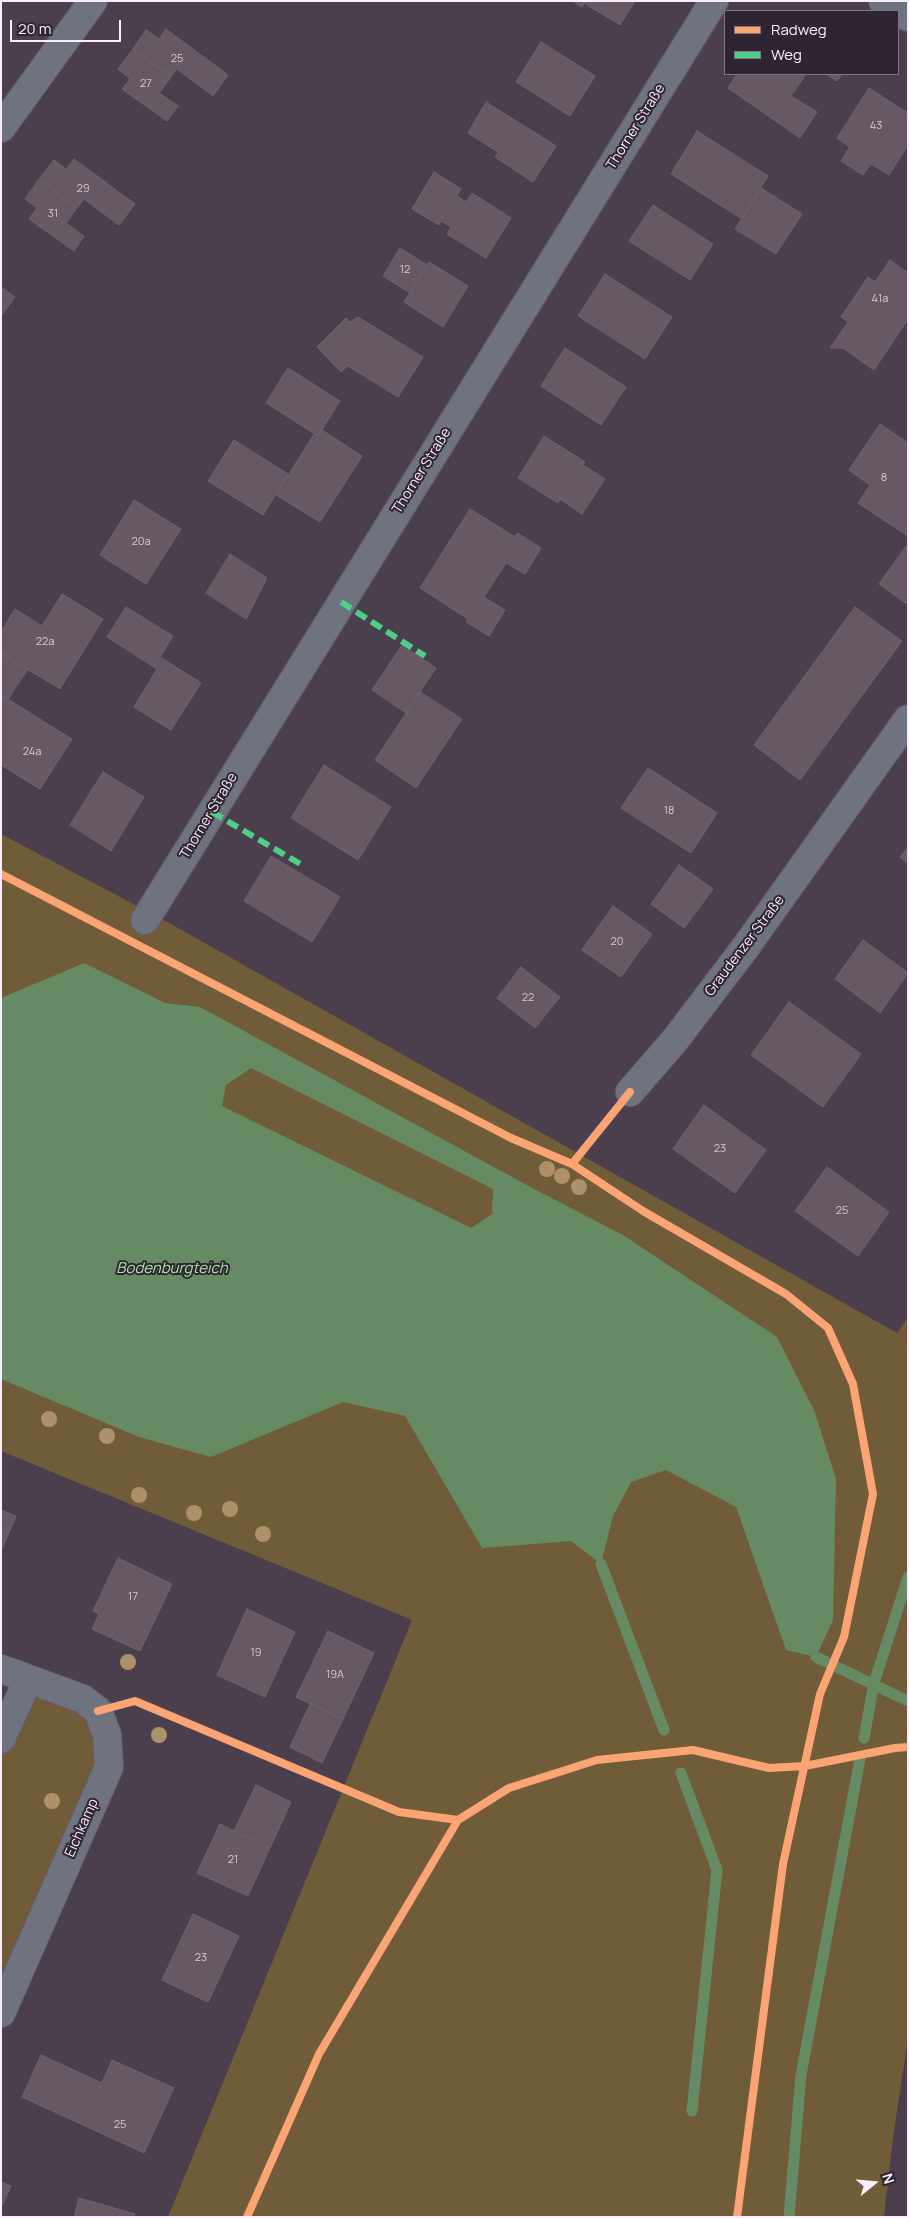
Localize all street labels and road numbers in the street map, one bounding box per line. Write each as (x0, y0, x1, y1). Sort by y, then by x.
street label: Thorner Straße (603, 81, 669, 173)
street label: Thorner Straße (389, 425, 455, 517)
street label: Thorner Straße (177, 770, 241, 862)
street label: Graudenzer Straße (702, 892, 788, 1000)
street label: Eichkamp (62, 1796, 102, 1860)

